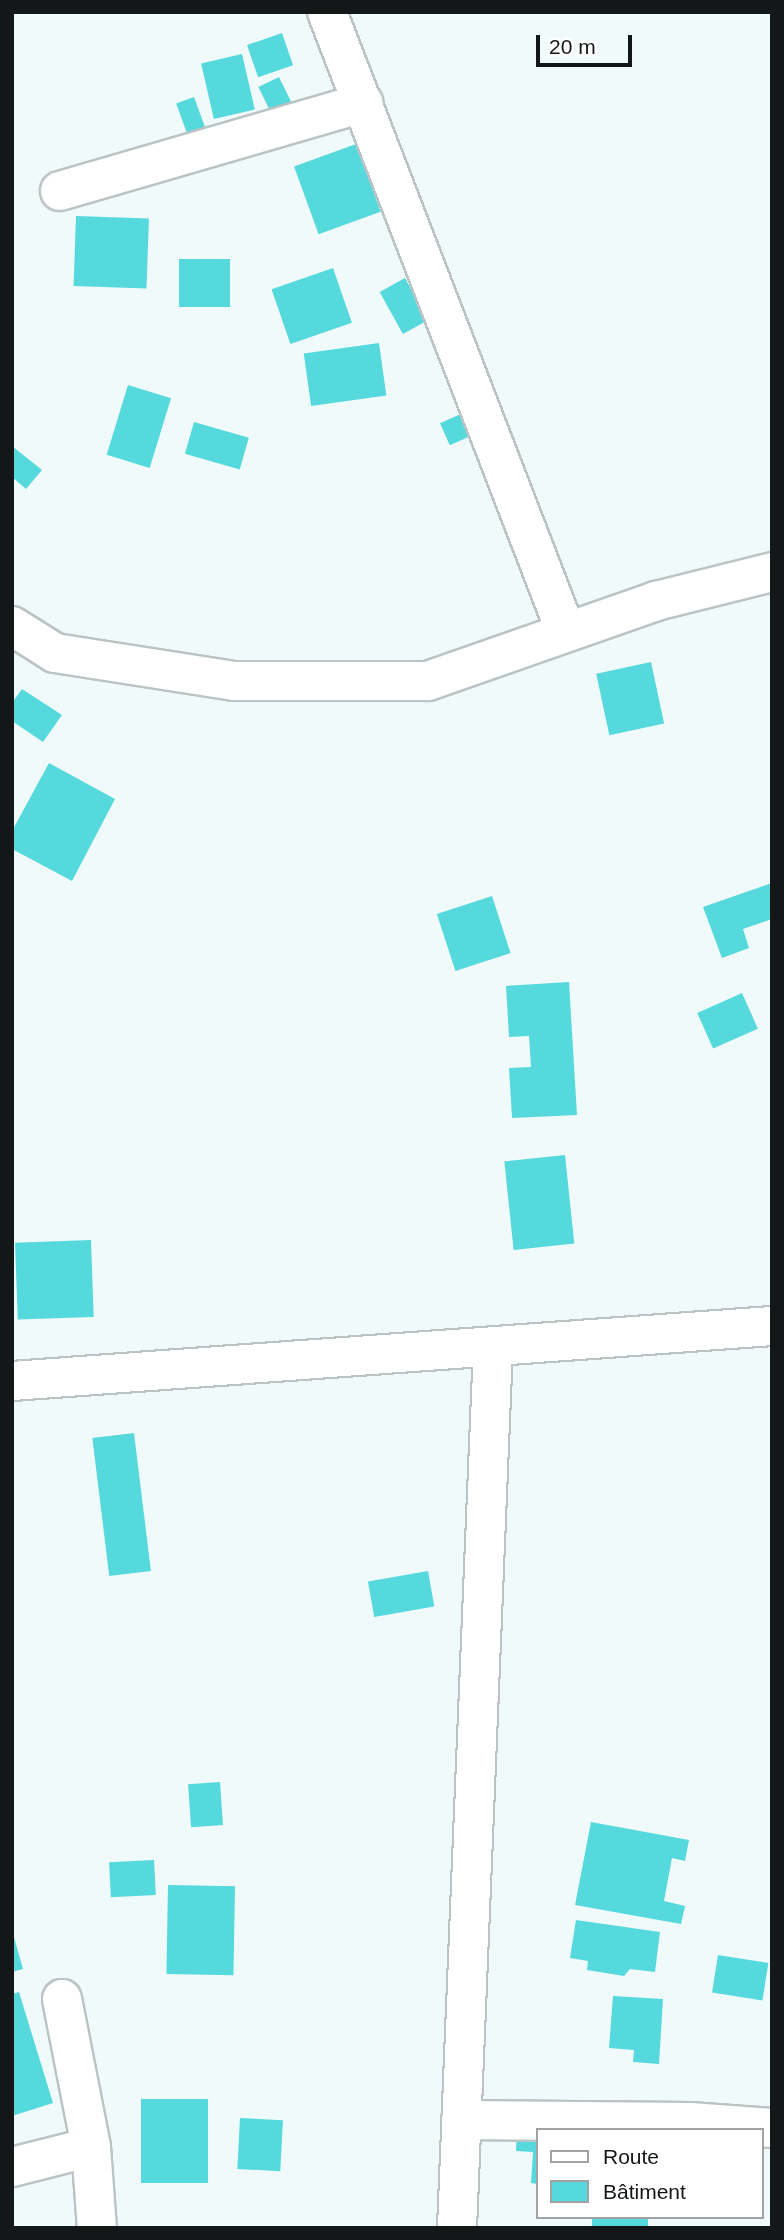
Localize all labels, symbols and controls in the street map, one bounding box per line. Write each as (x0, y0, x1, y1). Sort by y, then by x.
scale bar (539, 21, 635, 65)
text: 20 m (549, 35, 596, 58)
legend (536, 2128, 763, 2219)
text: Route (603, 2145, 659, 2168)
text: Bâtiment (603, 2180, 686, 2203)

